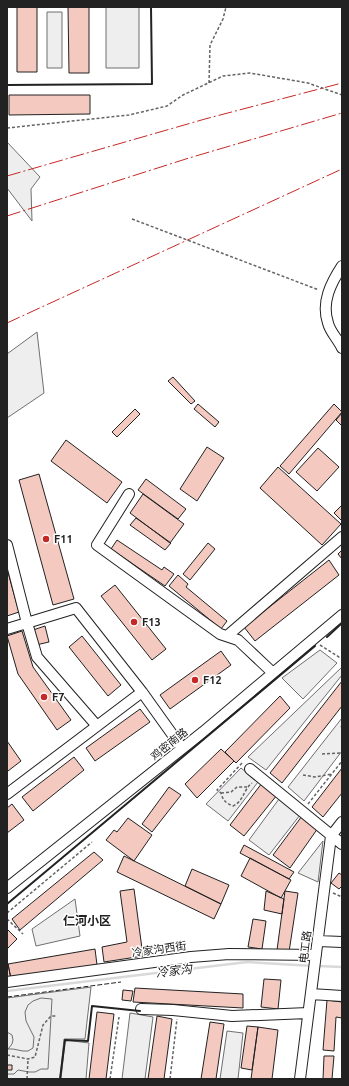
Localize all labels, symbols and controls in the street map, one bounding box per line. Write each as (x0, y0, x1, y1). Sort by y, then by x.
place label: F11 (54, 533, 73, 545)
marker: F11 (41, 534, 51, 544)
place label: F13 (142, 616, 161, 628)
marker: F13 (129, 617, 139, 627)
place label: F12 (203, 674, 222, 686)
marker: F12 (190, 675, 200, 685)
place label: F7 (52, 691, 64, 703)
marker: F7 (39, 692, 49, 702)
street label: 鸡密南路 (148, 725, 190, 763)
district label: 仁河小区 (63, 914, 111, 927)
street label: 电工路 (297, 930, 313, 964)
street label: 冷家沟西街 (131, 939, 187, 959)
water label: 冷家沟 (155, 962, 195, 979)

